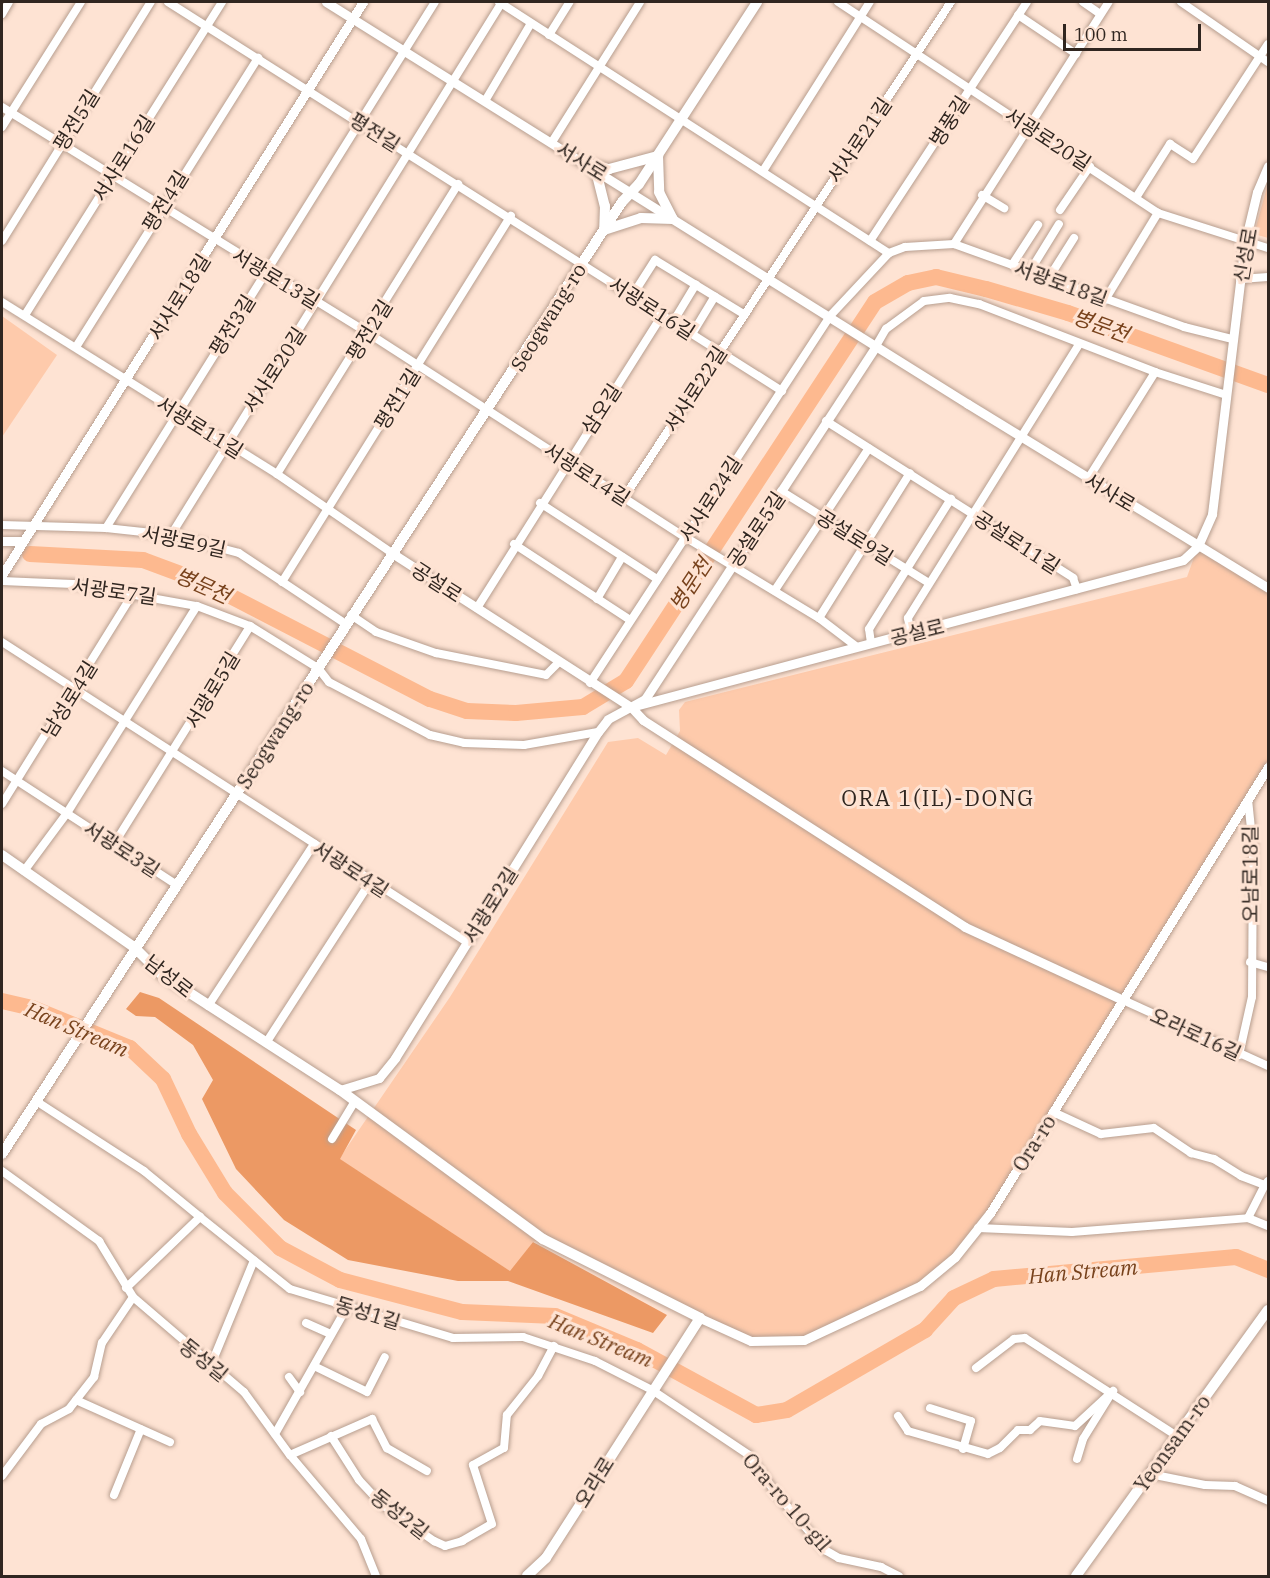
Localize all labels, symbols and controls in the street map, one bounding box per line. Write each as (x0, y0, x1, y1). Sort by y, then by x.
scale bar (1066, 12, 1204, 50)
text: 100 m (1074, 23, 1128, 46)
street label: 평전5길 (48, 85, 104, 155)
street label: 병풍길 (924, 91, 974, 151)
street label: 서사로21길 (822, 93, 896, 187)
street label: 서광로20길 (1001, 102, 1095, 176)
street label: 평전길 (345, 107, 405, 157)
street label: 서사로16길 (87, 110, 159, 206)
street label: 서사로 (552, 136, 612, 186)
street label: 평전4길 (137, 166, 193, 236)
street label: 신성로 (1228, 226, 1262, 284)
street label: 서광로13길 (228, 243, 324, 313)
street label: 서사로18길 (143, 249, 215, 345)
street label: 서광로18길 (1011, 255, 1111, 311)
street label: Seogwang-ro (505, 259, 591, 375)
street label: 서광로16길 (605, 271, 699, 345)
street label: 평전3길 (204, 290, 260, 360)
street label: 평전2길 (341, 295, 397, 365)
water label: 병문천 (1069, 303, 1133, 347)
street label: 서사로20길 (237, 323, 311, 417)
street label: 서사로22길 (658, 342, 732, 436)
street label: 평전1길 (369, 364, 425, 434)
street label: 삼오길 (576, 379, 626, 439)
street label: 서광로11길 (152, 391, 248, 463)
street label: 서광로14길 (540, 437, 634, 511)
street label: 서사로24길 (673, 452, 747, 546)
street label: 서사로 (1080, 467, 1140, 517)
street label: 공설로5길 (722, 487, 790, 571)
street label: 공설로9길 (812, 504, 898, 570)
street label: 공설로11길 (970, 505, 1064, 579)
street label: 서광로9길 (140, 520, 228, 562)
water label: 병문천 (664, 553, 716, 615)
street label: 공설로 (407, 557, 467, 607)
water label: 병문천 (171, 562, 235, 608)
street label: 서광로7길 (70, 573, 158, 609)
street label: 공설로 (887, 614, 947, 650)
street label: 서광로5길 (180, 647, 244, 733)
street label: 남성로4길 (36, 656, 102, 742)
street label: Seogwang-ro (232, 677, 318, 793)
district label: ORA 1(IL)-DONG (841, 785, 1035, 811)
street label: 서광로3길 (80, 816, 164, 882)
street label: 오남로18길 (1238, 825, 1262, 923)
street label: 서광로4길 (309, 836, 393, 902)
street label: 서광로2길 (457, 862, 523, 948)
street label: 남성로 (140, 950, 198, 1002)
water label: Han Stream (22, 996, 132, 1062)
street label: 오라로16길 (1147, 1003, 1245, 1065)
street label: Ora-ro (1007, 1110, 1061, 1176)
water label: Han Stream (1027, 1254, 1139, 1288)
street label: 동성1길 (332, 1292, 404, 1334)
water label: Han Stream (546, 1308, 656, 1372)
street label: 동성길 (175, 1333, 233, 1387)
street label: Yeonsam-ro (1129, 1390, 1215, 1496)
street label: Ora-ro 10-gil (738, 1448, 836, 1556)
street label: 오라로 (569, 1452, 619, 1512)
street label: 동성2길 (366, 1484, 434, 1544)

